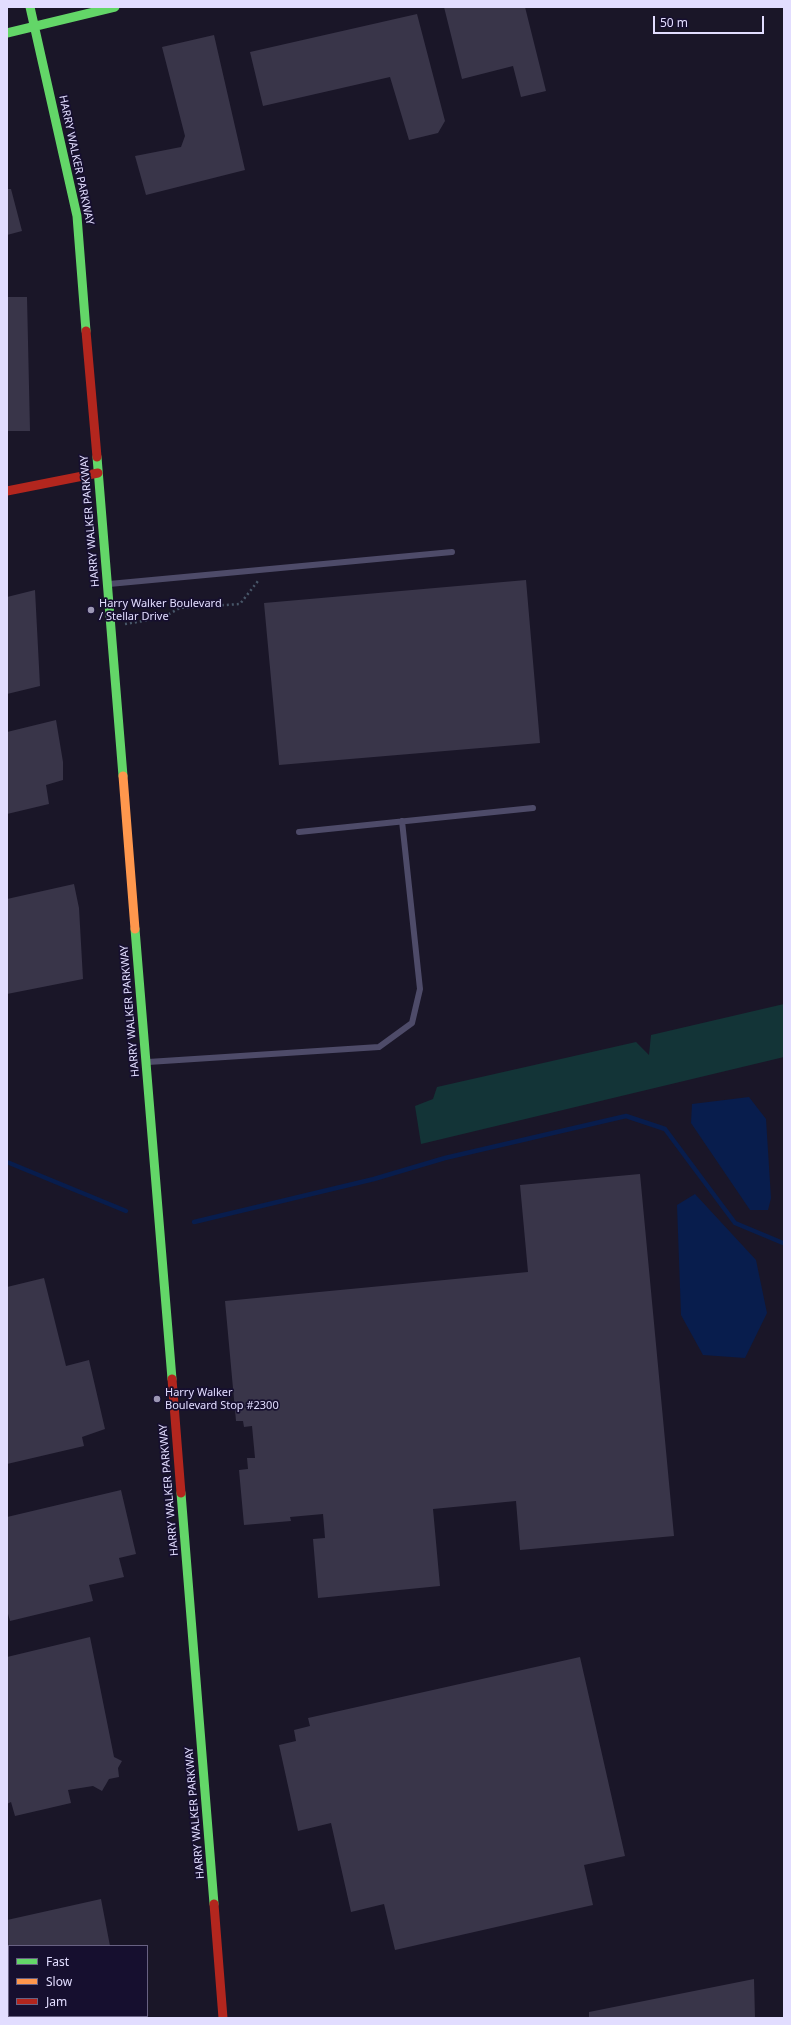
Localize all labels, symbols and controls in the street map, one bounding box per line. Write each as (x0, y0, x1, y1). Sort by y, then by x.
scale bar (655, 8, 766, 34)
text: 50 m (660, 14, 688, 31)
street label: HARRY WALKER PARKWAY (56, 94, 96, 226)
street label: HARRY WALKER PARKWAY (78, 455, 102, 587)
place label: Harry Walker Boulevard / Stellar Drive (99, 597, 222, 623)
marker: Harry Walker Boulevard / Stellar Drive (86, 605, 96, 615)
street label: HARRY WALKER PARKWAY (118, 945, 142, 1077)
place label: Harry Walker Boulevard Stop #2300 (165, 1386, 279, 1412)
marker: Harry Walker Boulevard Stop #2300 (152, 1394, 162, 1404)
street label: HARRY WALKER PARKWAY (157, 1424, 181, 1556)
street label: HARRY WALKER PARKWAY (183, 1747, 207, 1879)
legend (8, 1945, 148, 2017)
text: Fast (46, 1953, 69, 1970)
text: Slow (46, 1973, 72, 1990)
text: Jam (46, 1993, 67, 2010)

